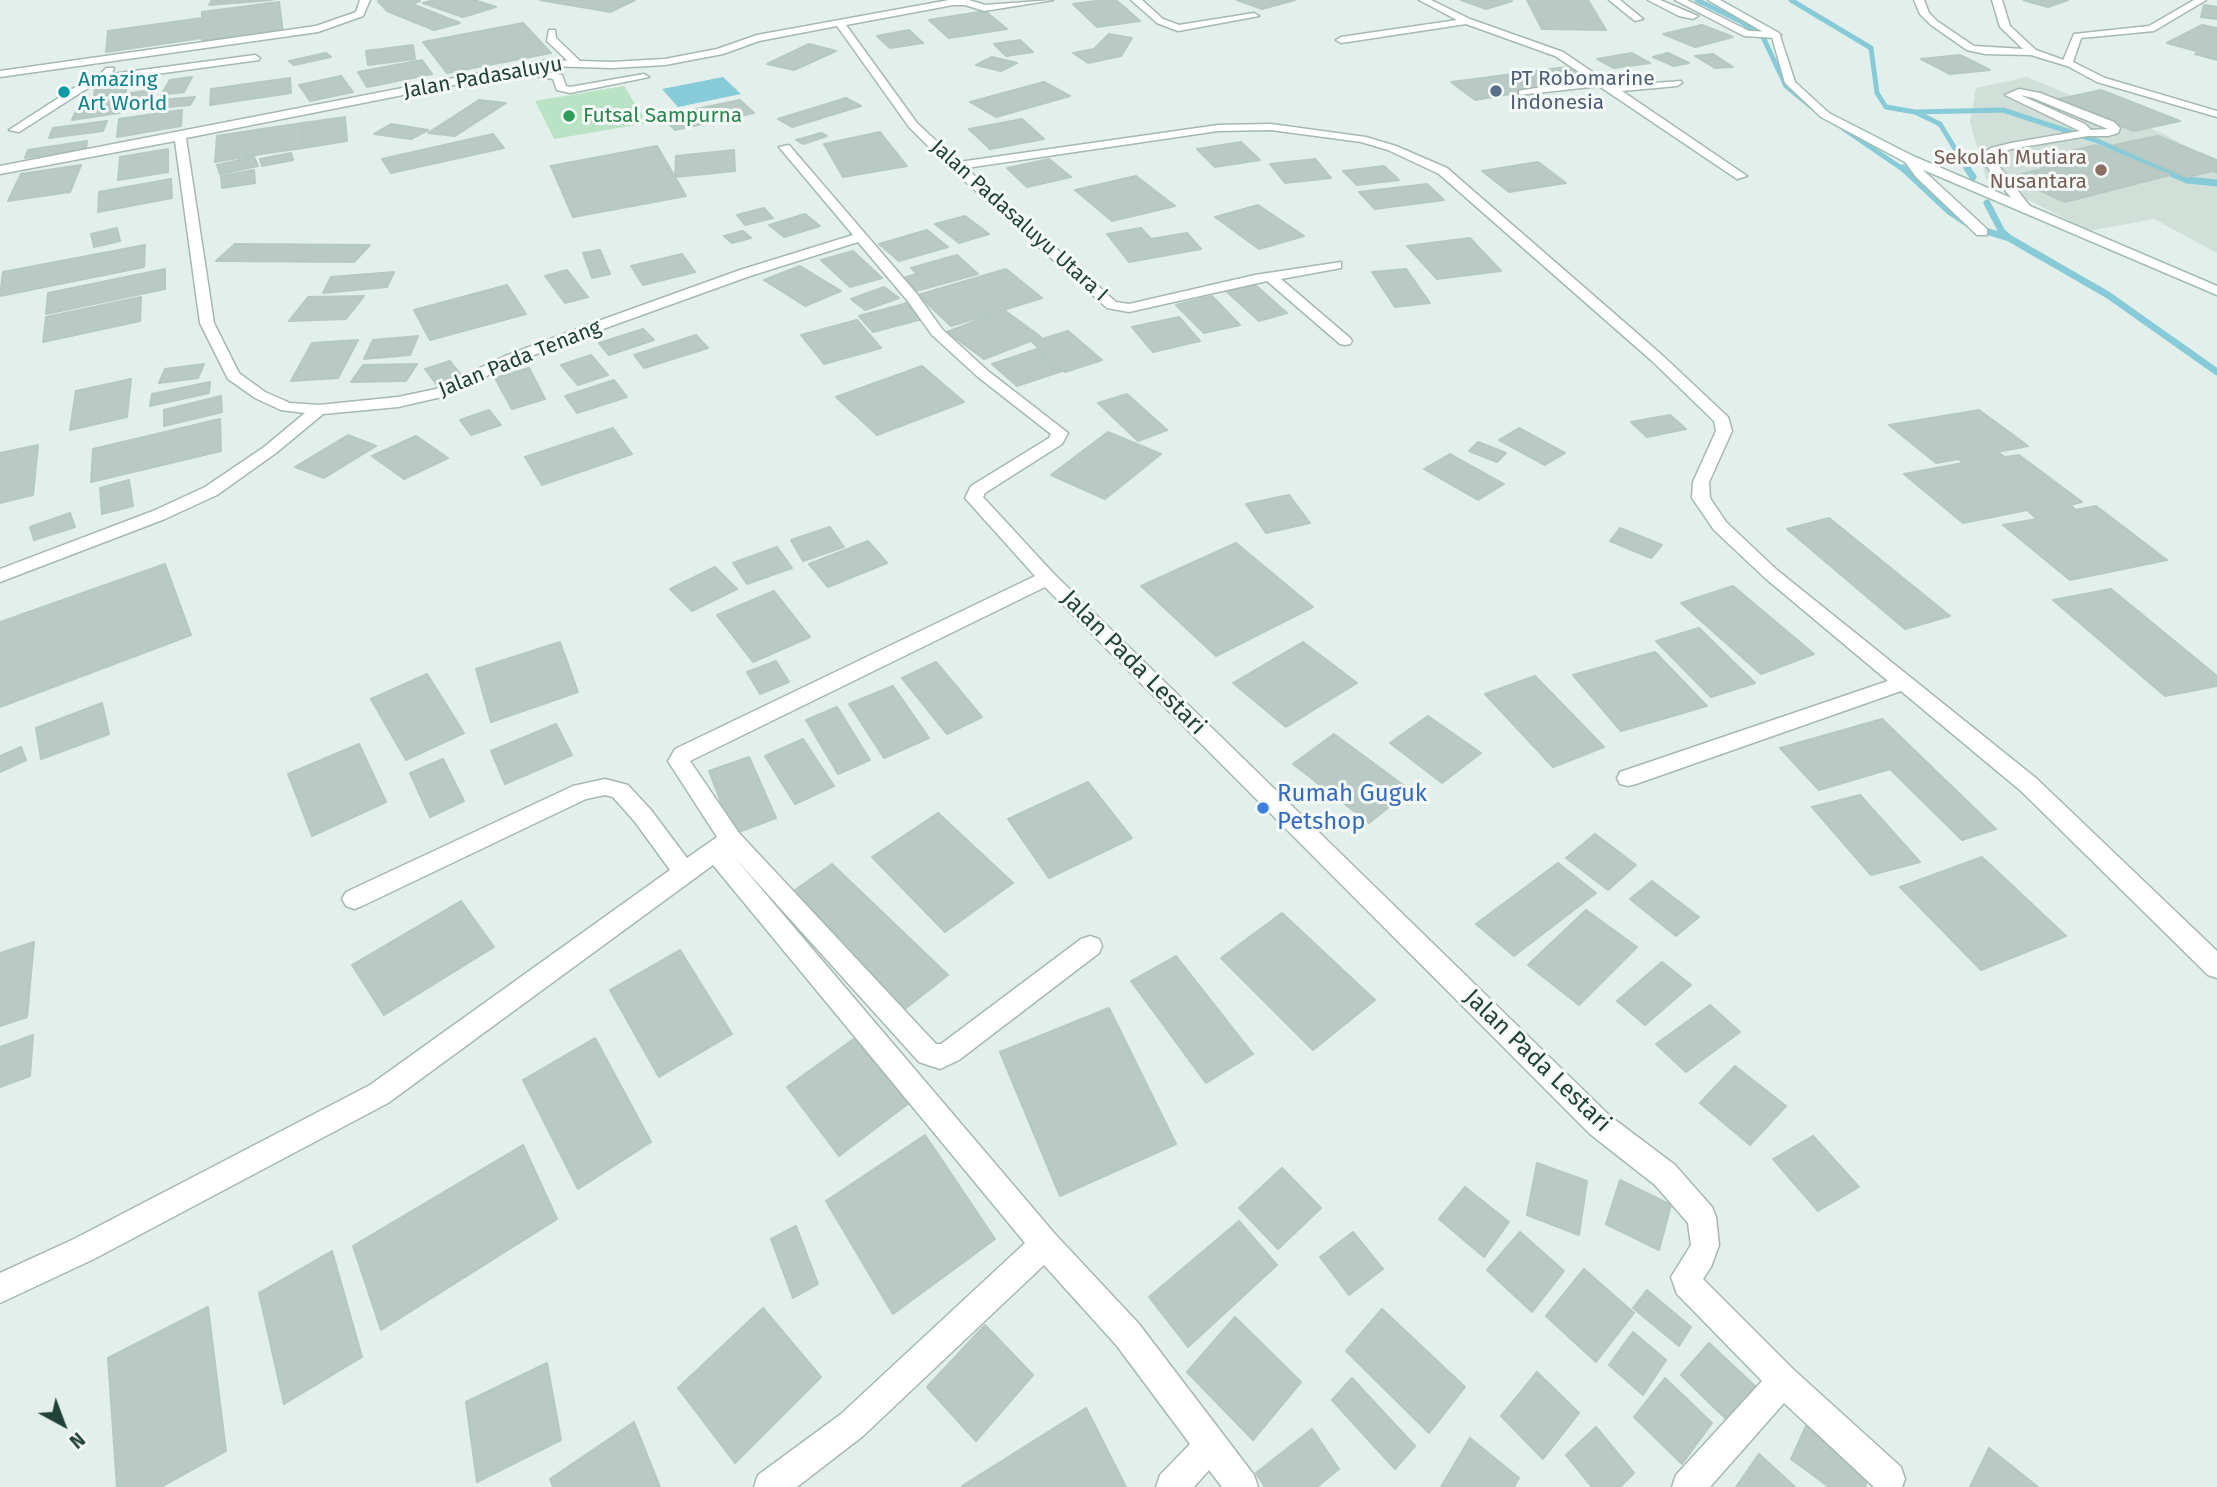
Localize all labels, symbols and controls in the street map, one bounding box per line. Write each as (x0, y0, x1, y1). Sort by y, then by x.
street label: Jalan Padasaluyu (402, 52, 564, 104)
place label: PT Robomarine Indonesia (1510, 66, 1655, 116)
place label: Amazing Art World (78, 67, 167, 117)
marker: PT Robomarine Indonesia (1488, 83, 1504, 99)
marker: Amazing Art World (56, 84, 72, 100)
place label: Futsal Sampurna (583, 103, 742, 129)
marker: Futsal Sampurna (561, 108, 577, 124)
street label: Jalan Padasaluyu Utara I (925, 135, 1113, 307)
place label: Sekolah Mutiara Nusantara (1934, 145, 2087, 195)
marker: Sekolah Mutiara Nusantara (2093, 162, 2109, 178)
street label: Jalan Pada Tenang (435, 315, 605, 403)
street label: Jalan Pada Lestari (1055, 585, 1211, 741)
place label: Rumah Guguk Petshop (1277, 780, 1427, 836)
marker: Rumah Guguk Petshop (1255, 800, 1271, 816)
street label: Jalan Pada Lestari (1458, 984, 1616, 1138)
north arrow (28, 1389, 98, 1459)
text: N (65, 1427, 89, 1453)

